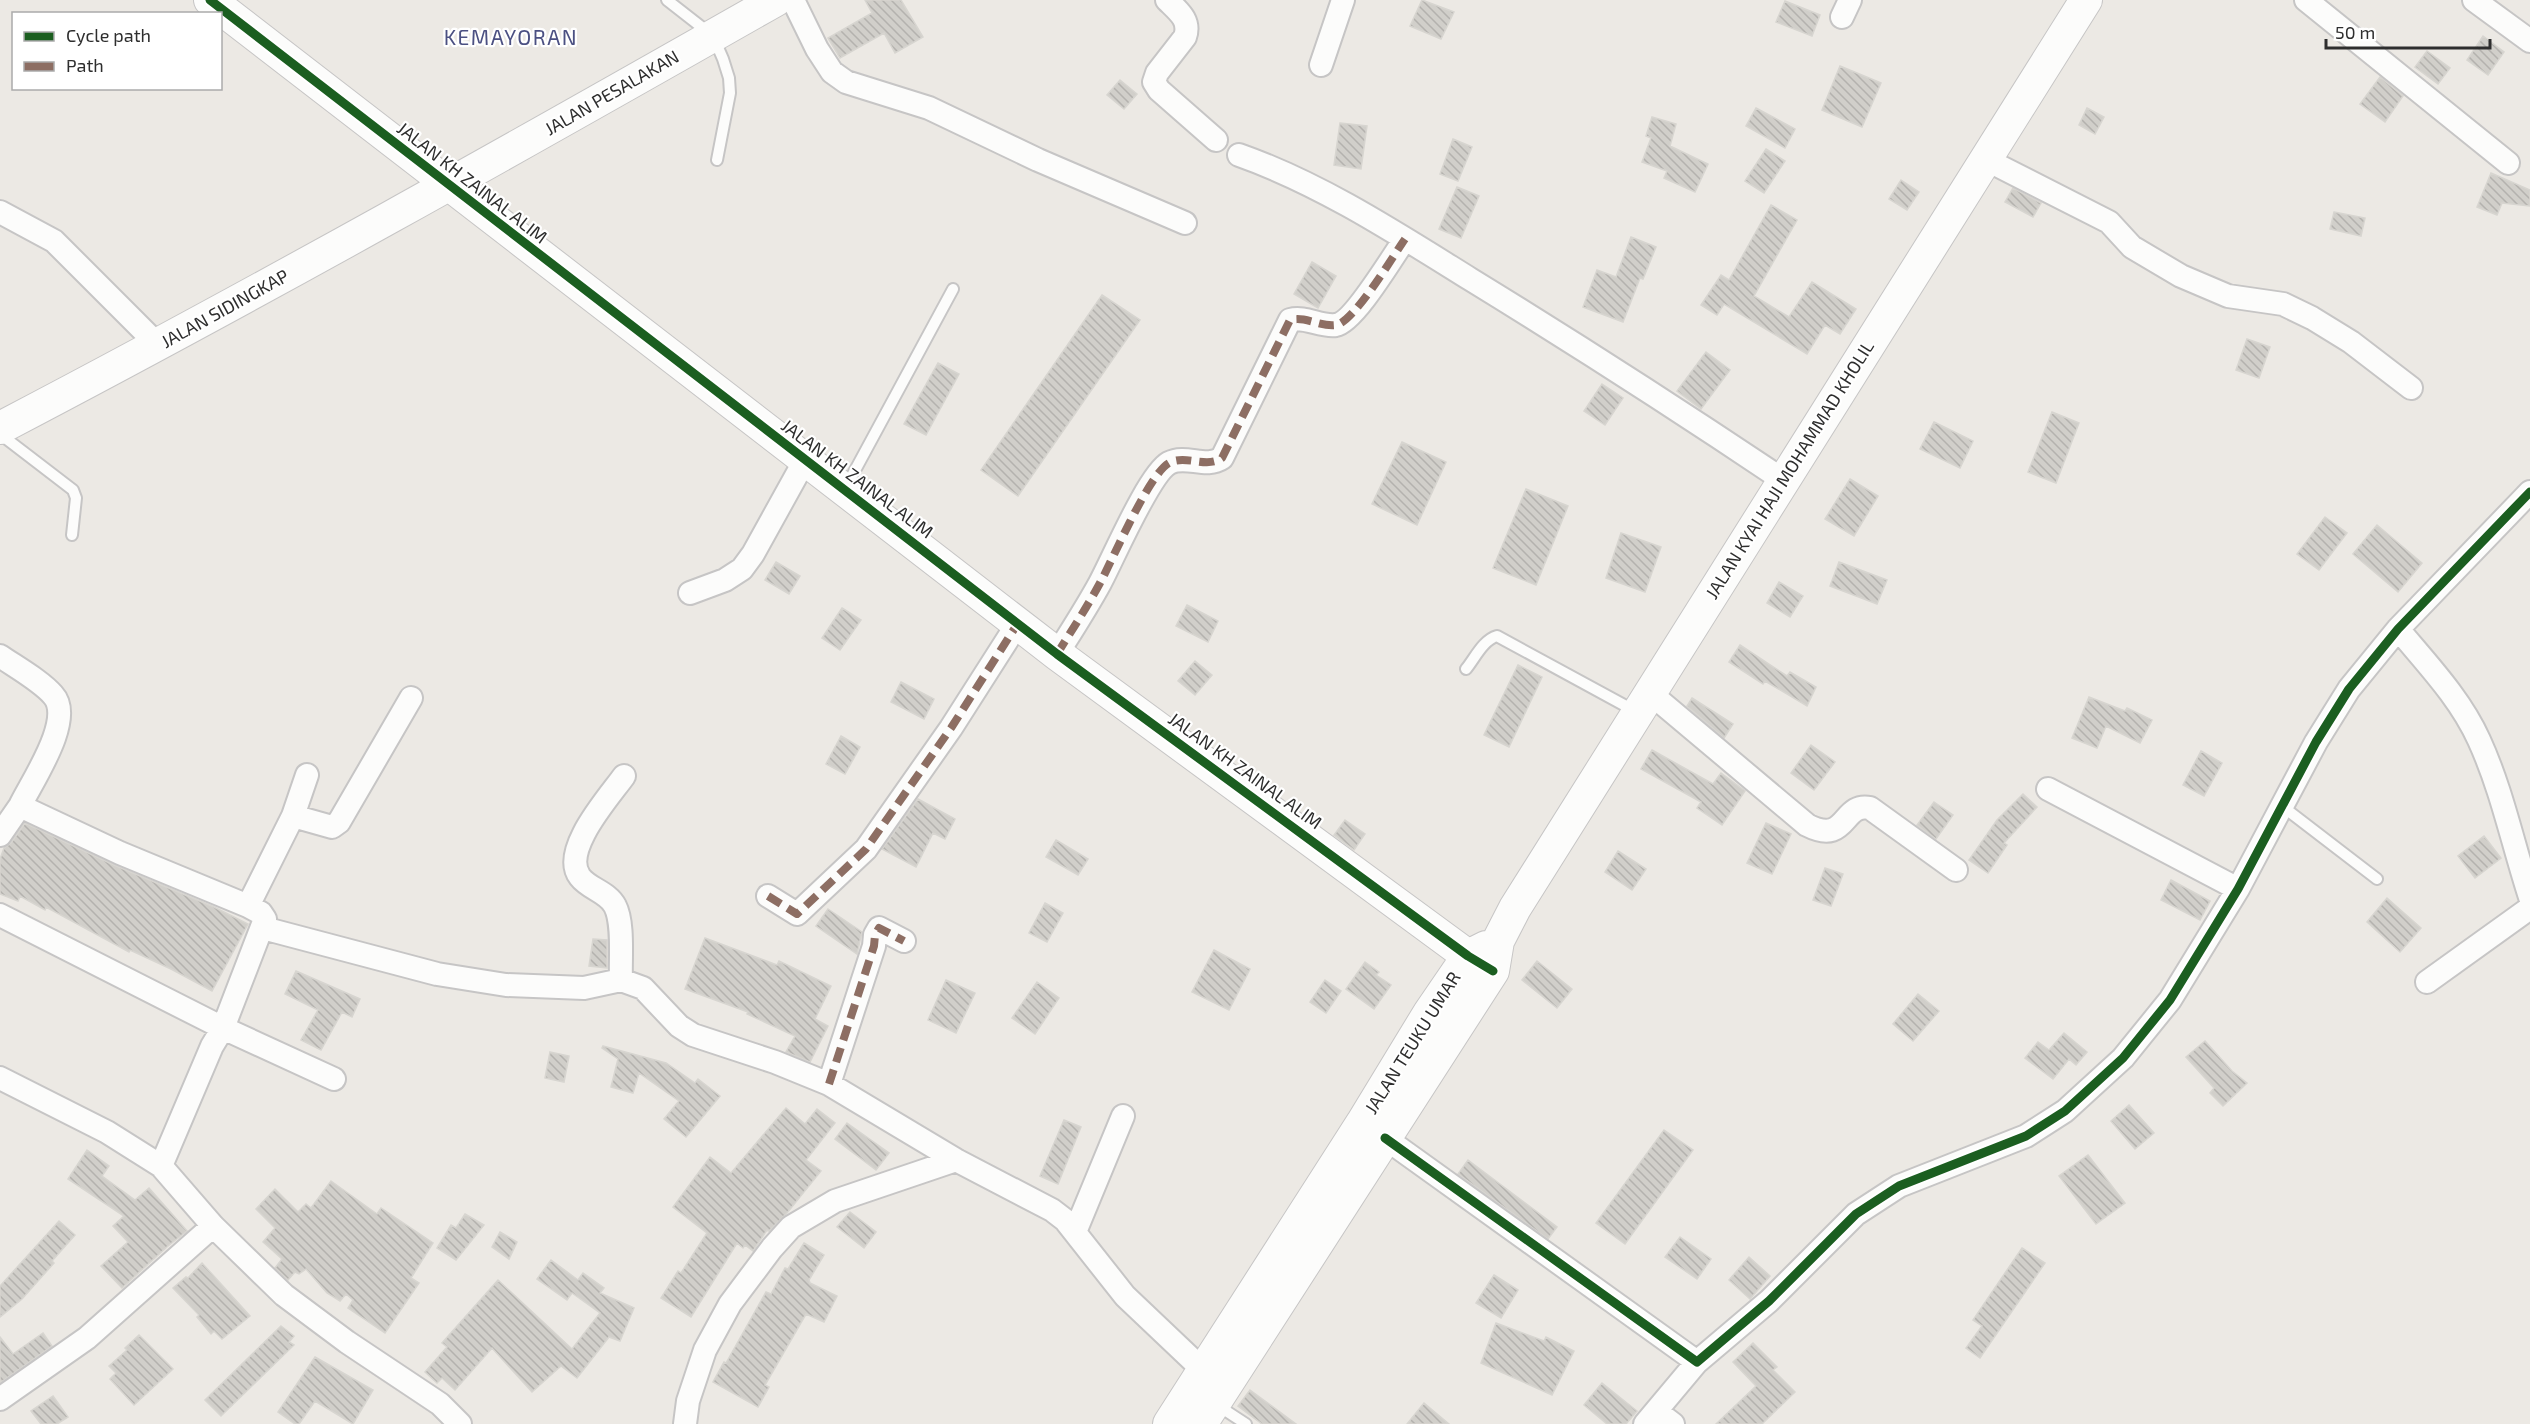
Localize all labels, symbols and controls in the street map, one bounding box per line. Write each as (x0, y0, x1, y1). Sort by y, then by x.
legend (12, 12, 222, 90)
scale bar (2326, 12, 2490, 50)
text: 50 m (2335, 21, 2375, 43)
text: Cycle path (66, 24, 151, 46)
district label: KEMAYORAN (444, 24, 578, 49)
street label: JALAN PESALAKAN (540, 45, 683, 140)
text: Path (66, 54, 104, 76)
street label: JALAN KH ZAINAL ALIM (393, 117, 552, 248)
street label: JALAN SIDINGKAP (157, 264, 292, 352)
street label: JALAN KYAI HAJI MOHAMMAD KHOLIL (1700, 336, 1878, 603)
street label: JALAN KH ZAINAL ALIM (777, 414, 938, 543)
street label: JALAN KH ZAINAL ALIM (1164, 707, 1327, 833)
street label: JALAN TEUKU UMAR (1360, 967, 1465, 1118)

